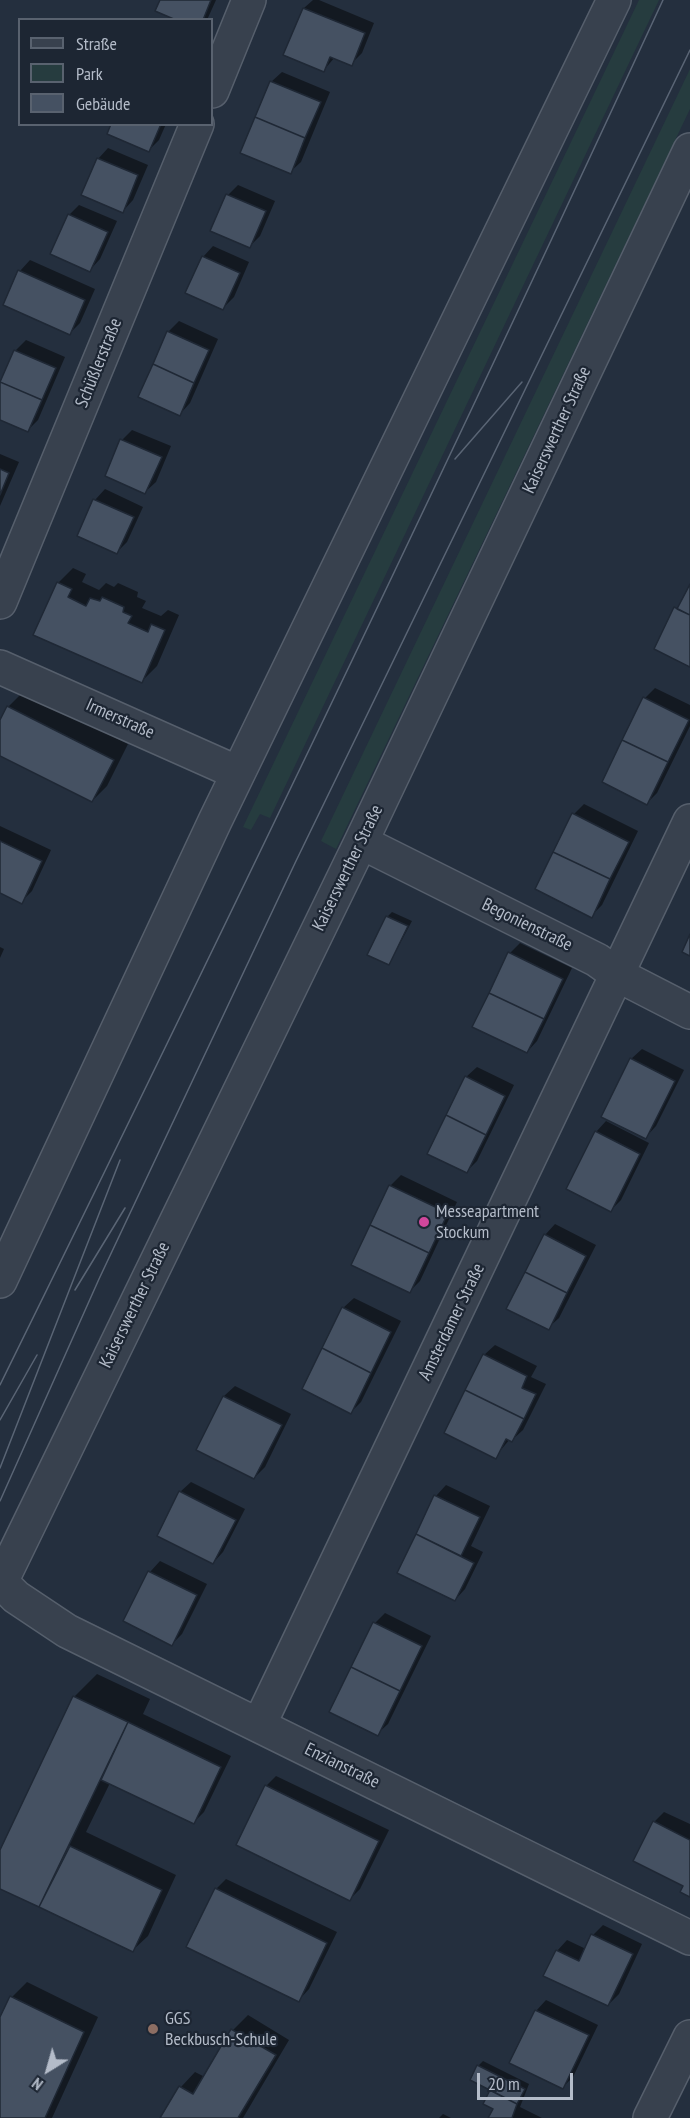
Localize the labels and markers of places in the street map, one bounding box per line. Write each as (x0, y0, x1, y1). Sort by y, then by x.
place label: Messeapartment Stockum (436, 1201, 539, 1244)
marker: Messeapartment Stockum (417, 1215, 431, 1229)
place label: GGS Beckbusch-Schule (165, 2008, 277, 2050)
marker: GGS Beckbusch-Schule (146, 2022, 160, 2036)

